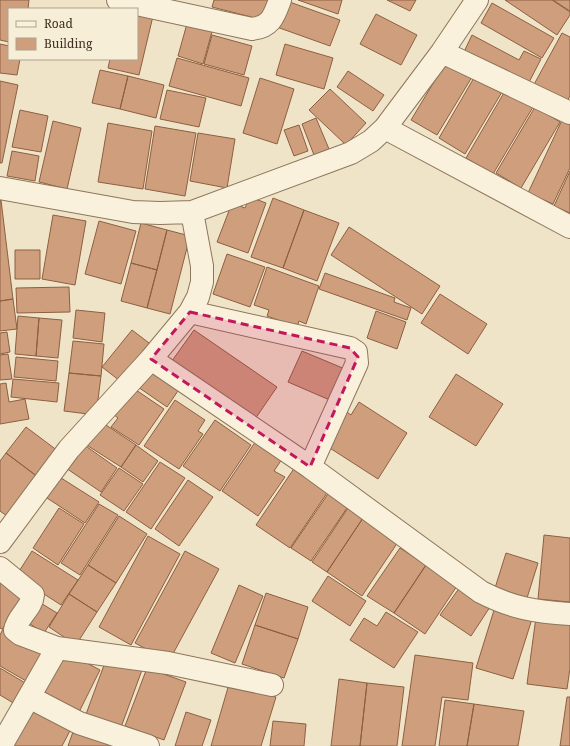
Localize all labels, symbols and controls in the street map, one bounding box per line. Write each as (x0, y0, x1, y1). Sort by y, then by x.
legend (8, 8, 138, 60)
text: Road (44, 15, 74, 32)
text: Building (44, 35, 93, 52)

